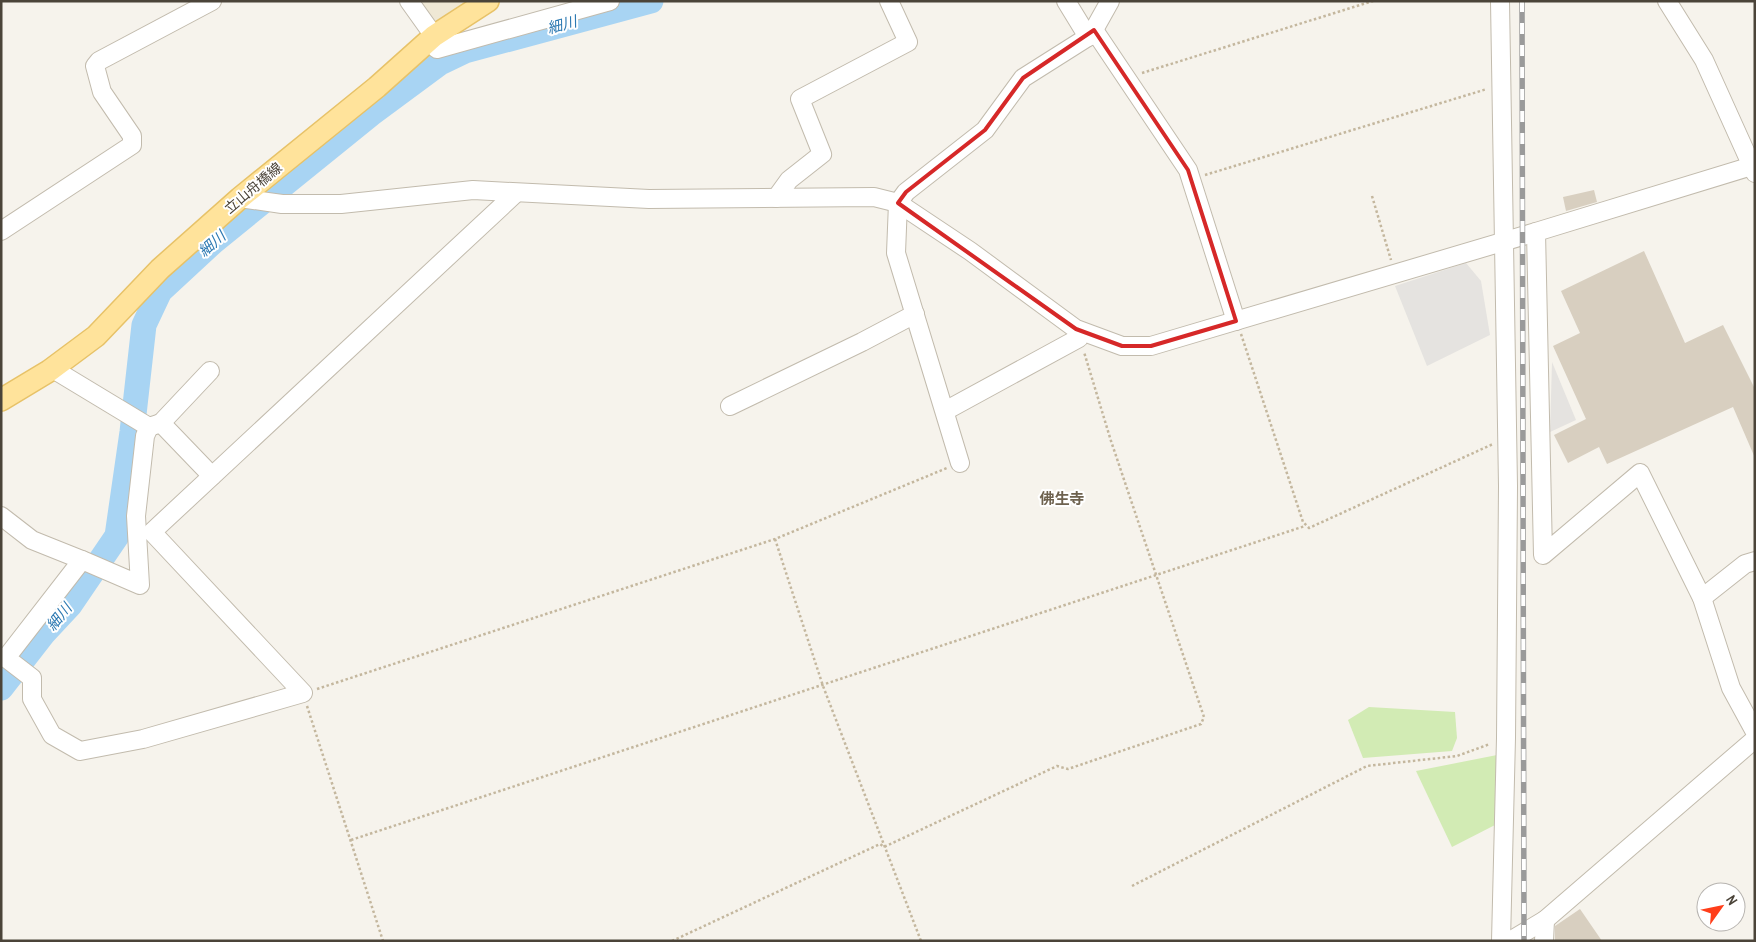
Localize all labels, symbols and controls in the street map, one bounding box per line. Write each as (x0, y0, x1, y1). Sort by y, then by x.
water label: 細川 (545, 10, 581, 39)
street label: 立山舟橋線 (220, 159, 286, 217)
water label: 細川 (193, 225, 231, 261)
district label: 佛生寺 (1039, 488, 1085, 509)
water label: 細川 (41, 597, 77, 635)
north arrow (1696, 882, 1746, 932)
text: N (1722, 892, 1742, 908)

